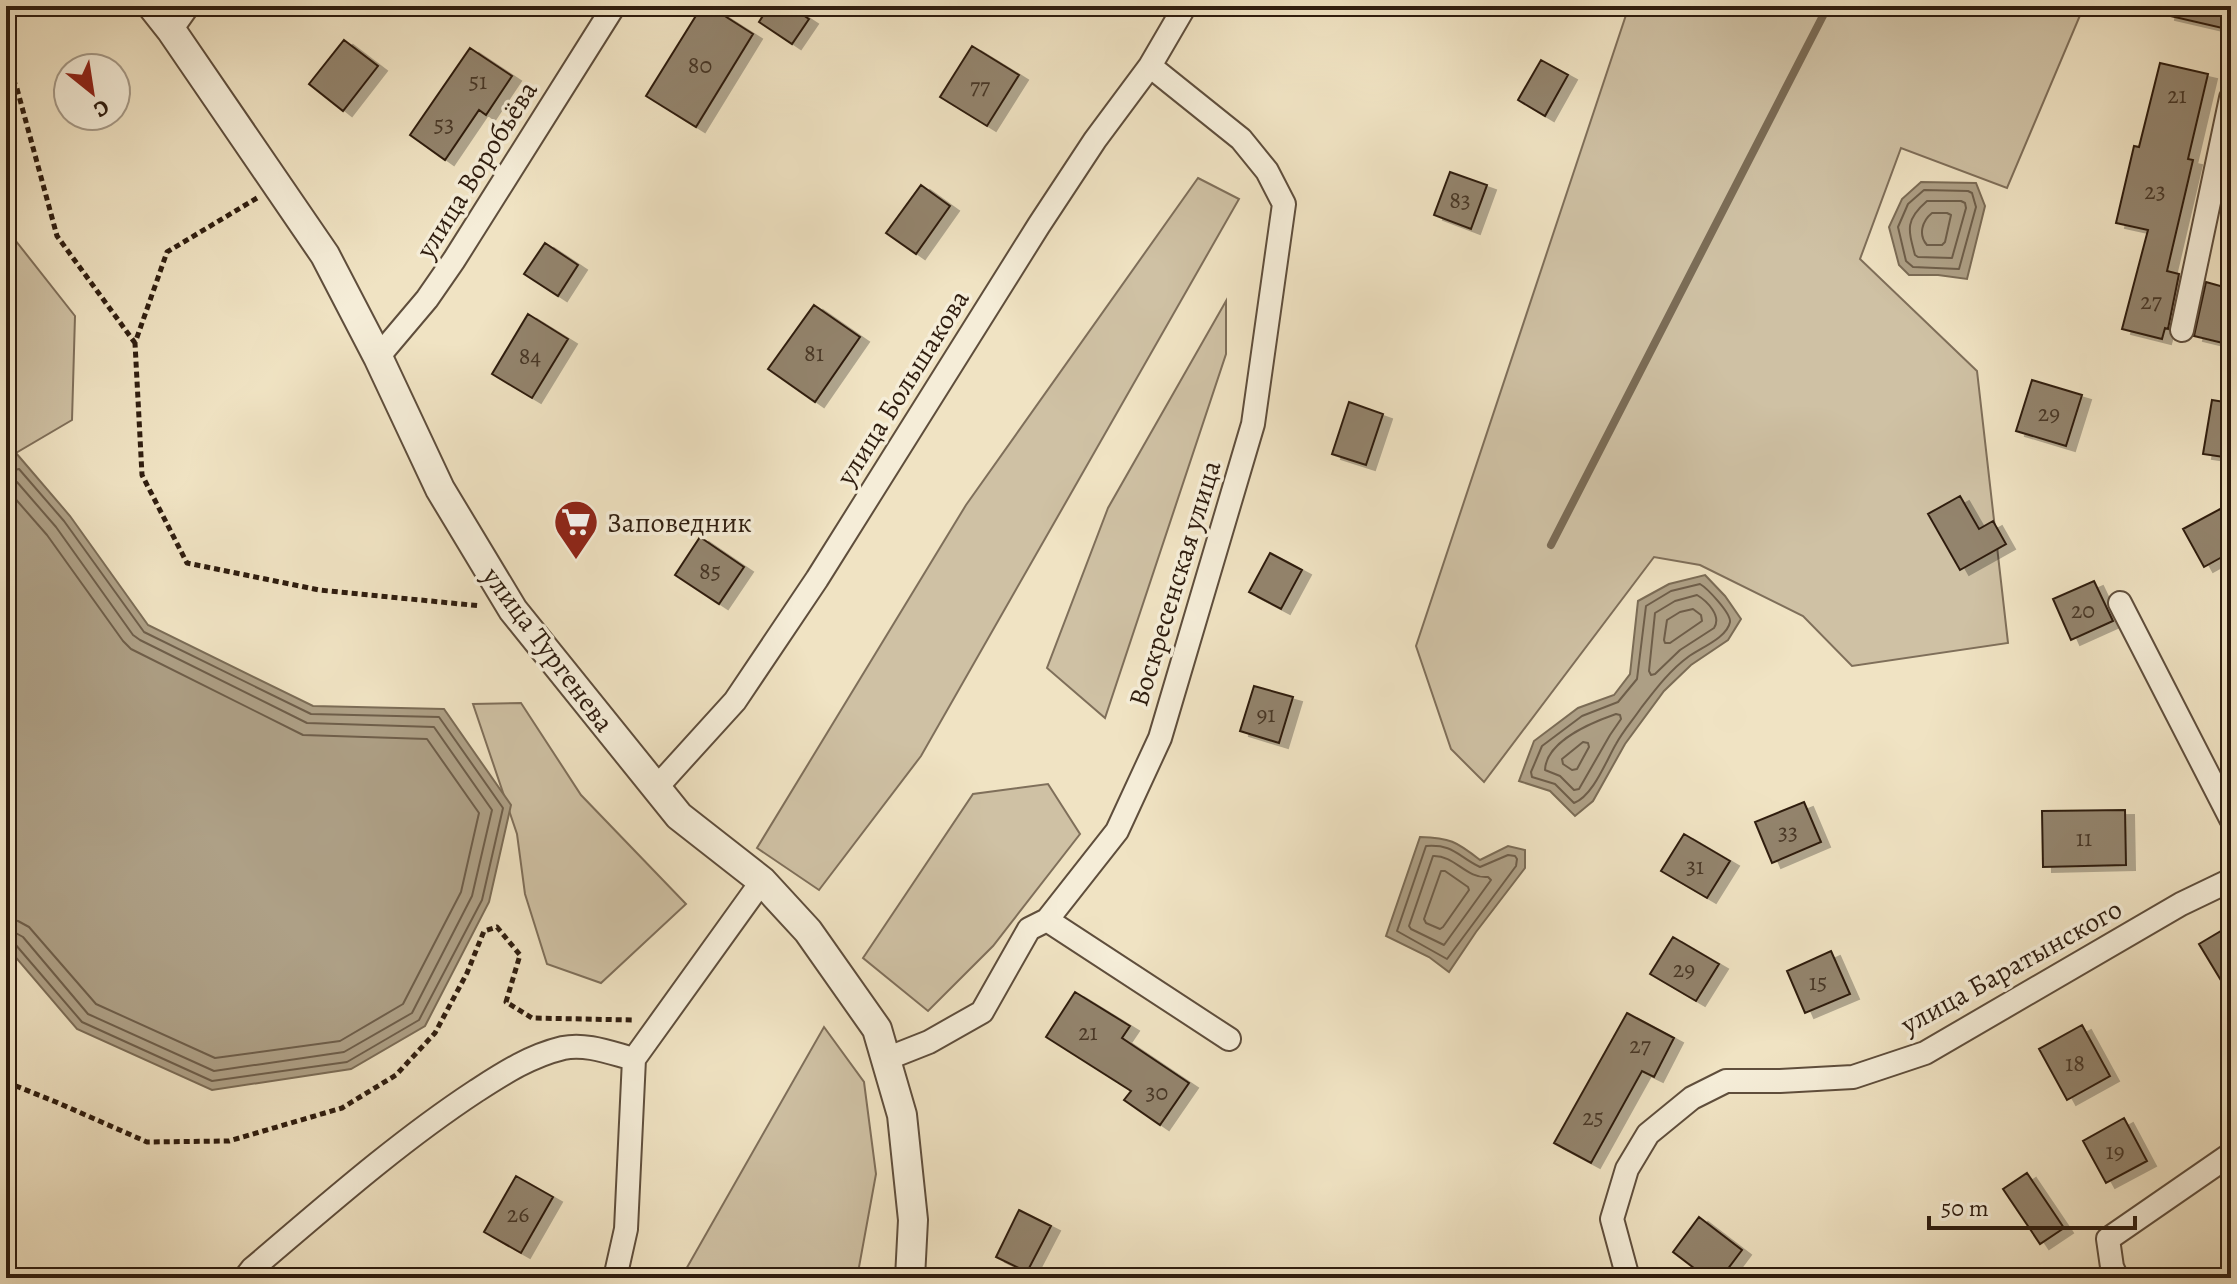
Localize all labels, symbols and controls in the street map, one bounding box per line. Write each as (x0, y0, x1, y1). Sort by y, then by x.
house number: 80 (688, 49, 712, 81)
north arrow (52, 52, 132, 132)
house number: 51 (469, 65, 487, 97)
house number: 77 (970, 70, 991, 102)
street label: улица Воробьёва (407, 74, 547, 266)
house number: 21 (2167, 79, 2187, 111)
text: С (88, 92, 115, 125)
house number: 53 (434, 108, 454, 140)
house number: 23 (2144, 175, 2166, 207)
house number: 83 (1449, 184, 1471, 216)
street label: улица Большакова (827, 282, 978, 494)
house number: 27 (2140, 285, 2163, 317)
house number: 81 (804, 337, 824, 369)
house number: 84 (519, 340, 541, 372)
house number: 29 (2038, 397, 2060, 429)
street label: Воскресенская улица (1119, 456, 1230, 711)
supermarket icon: Заповедник (552, 498, 600, 561)
place label: Заповедник (607, 504, 752, 542)
house number: 85 (699, 555, 721, 587)
street label: улица Тургенева (473, 558, 623, 740)
house number: 20 (2071, 594, 2095, 626)
house number: 91 (1256, 698, 1276, 730)
house number: 33 (1778, 816, 1798, 848)
house number: 11 (2076, 822, 2092, 854)
house number: 31 (1686, 850, 1704, 882)
street label: улица Баратынского (1893, 890, 2129, 1044)
house number: 29 (1673, 953, 1695, 985)
house number: 15 (1809, 966, 1827, 998)
house number: 21 (1078, 1016, 1098, 1048)
house number: 27 (1629, 1029, 1652, 1061)
house number: 18 (2065, 1047, 2085, 1079)
house number: 30 (1146, 1076, 1168, 1108)
house number: 25 (1582, 1101, 1604, 1133)
house number: 19 (2105, 1135, 2125, 1167)
scale bar (1929, 1180, 2135, 1230)
text: 50 m (1941, 1192, 1989, 1224)
house number: 26 (507, 1198, 529, 1230)

